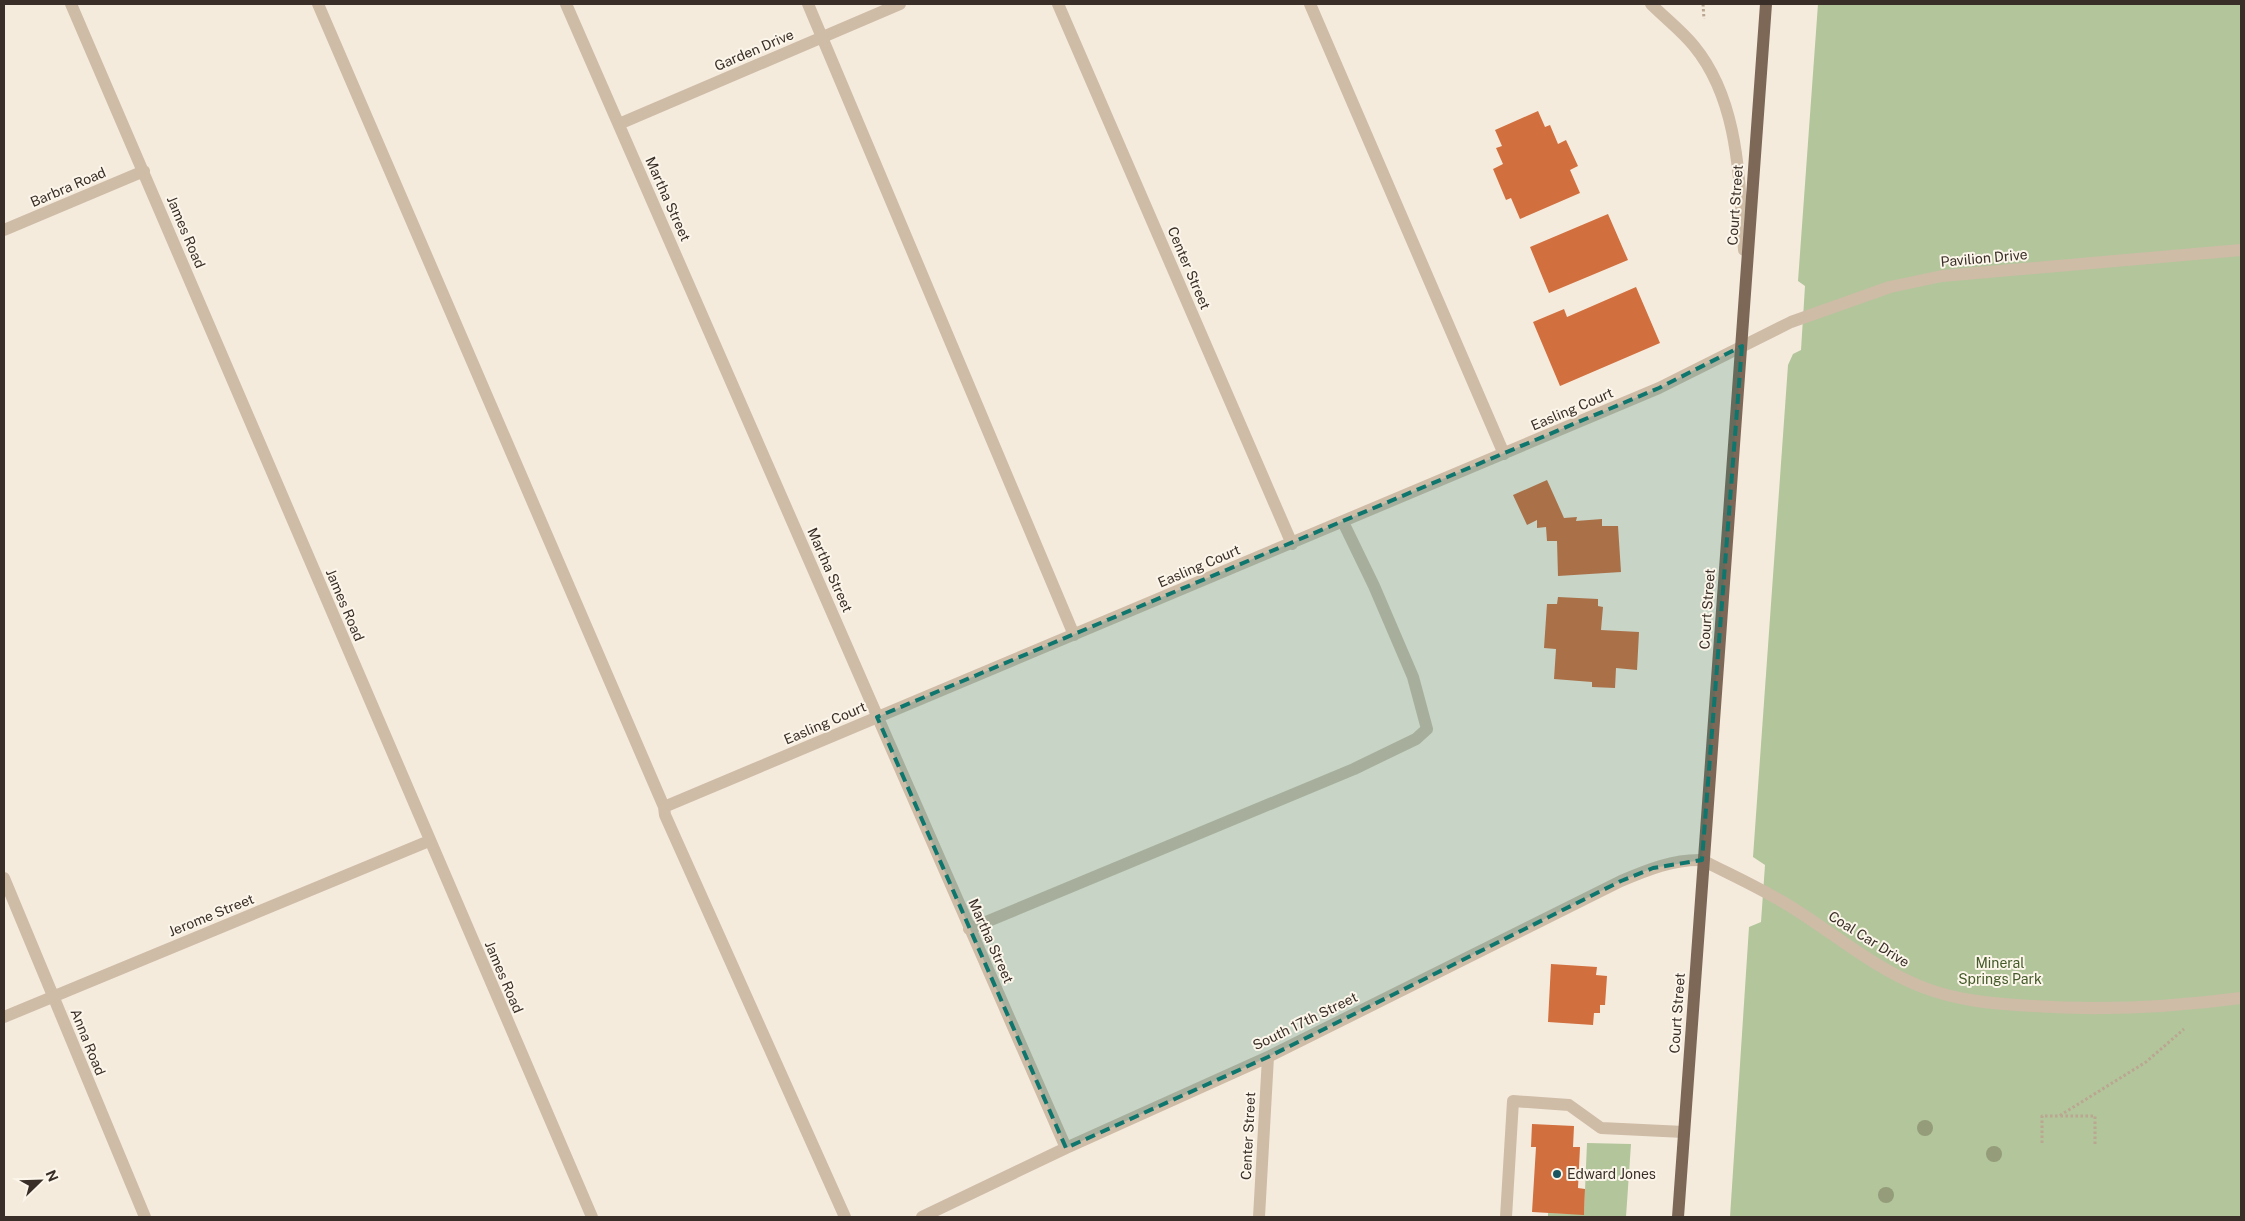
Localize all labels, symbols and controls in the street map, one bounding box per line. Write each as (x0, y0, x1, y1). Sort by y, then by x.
street label: Garden Drive (712, 26, 796, 74)
street label: Martha Street (642, 154, 694, 244)
street label: Barbra Road (28, 164, 108, 210)
street label: Court Street (1724, 164, 1746, 246)
street label: James Road (164, 194, 208, 270)
street label: Center Street (1164, 224, 1214, 312)
street label: Pavilion Drive (1940, 246, 2028, 270)
street label: Easling Court (1529, 384, 1615, 434)
street label: Martha Street (804, 525, 856, 615)
street label: Easling Court (1156, 541, 1242, 591)
street label: James Road (323, 567, 367, 643)
street label: Court Street (1696, 568, 1718, 650)
street label: Easling Court (782, 698, 868, 748)
street label: Jerome Street (166, 891, 256, 939)
street label: Martha Street (965, 896, 1017, 986)
street label: Coal Car Drive (1826, 908, 1913, 970)
street label: James Road (482, 939, 526, 1015)
park label: Mineral Springs Park (1958, 955, 2042, 987)
street label: Court Street (1666, 972, 1688, 1054)
street label: South 17th Street (1250, 989, 1360, 1053)
street label: Anna Road (67, 1006, 109, 1078)
street label: Center Street (1238, 1091, 1258, 1181)
north arrow (15, 1156, 65, 1206)
place label: Edward Jones (1567, 1166, 1656, 1182)
text: N (42, 1168, 61, 1184)
marker: Edward Jones (1551, 1168, 1563, 1180)

